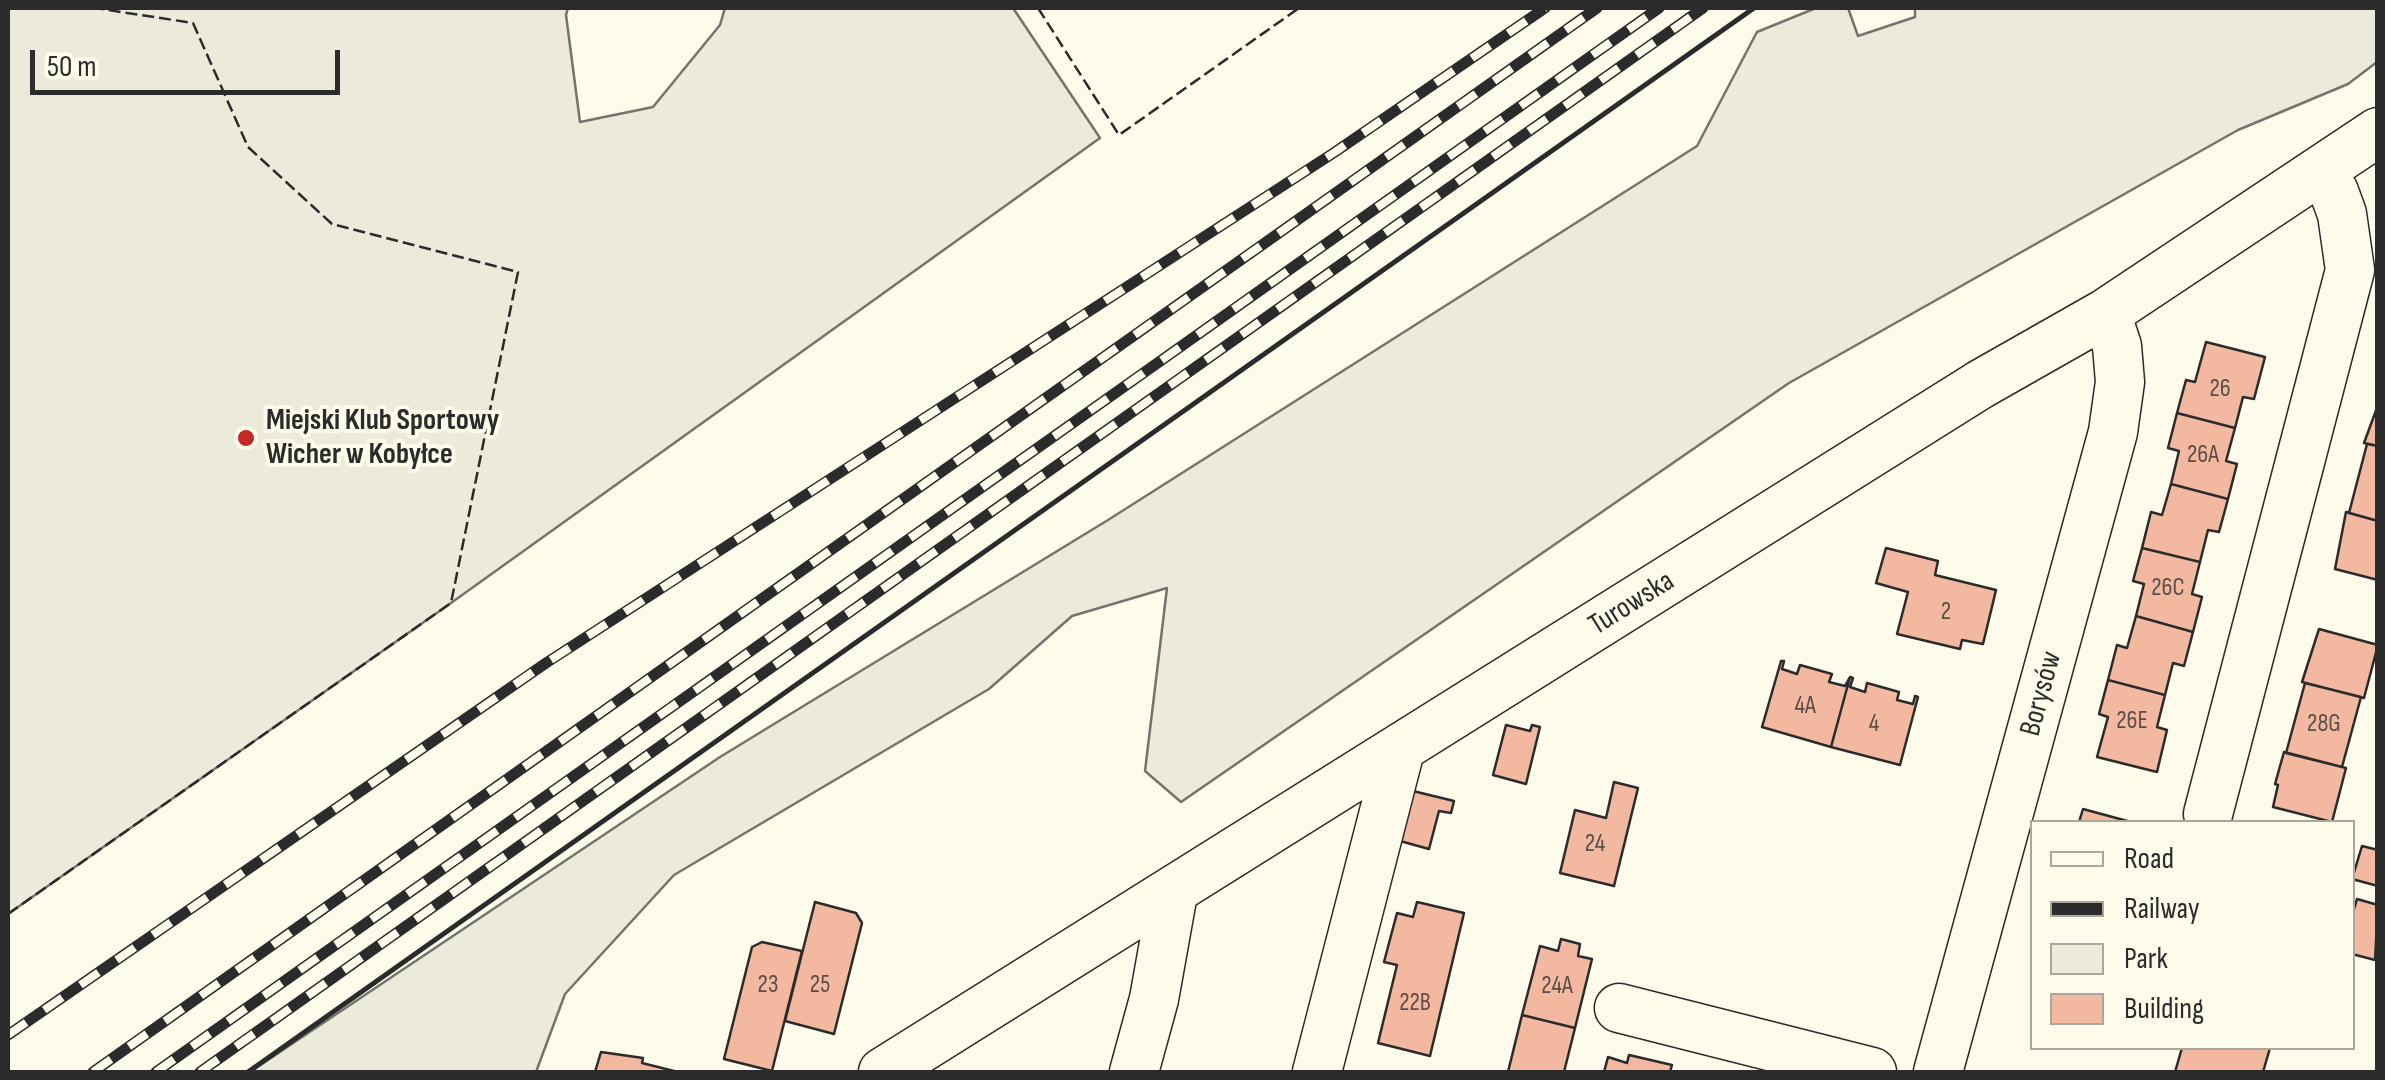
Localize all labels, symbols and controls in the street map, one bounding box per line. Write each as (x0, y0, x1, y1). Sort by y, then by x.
scale bar (35, 30, 345, 92)
text: 50 m (47, 49, 96, 85)
house number: 26 (2209, 375, 2231, 405)
place label: Miejski Klub Sportowy Wicher w Kobyłce (266, 403, 499, 474)
marker: Miejski Klub Sportowy Wicher w Kobyłce (235, 427, 257, 449)
house number: 26A (2187, 441, 2219, 471)
street label: Turowska (1583, 564, 1681, 644)
house number: 26C (2151, 574, 2185, 604)
house number: 2 (1941, 598, 1951, 628)
street label: Borysów (2013, 648, 2071, 740)
house number: 4A (1794, 692, 1816, 722)
house number: 26E (2116, 707, 2148, 737)
house number: 4 (1869, 710, 1879, 740)
house number: 28G (2307, 710, 2341, 740)
legend (2030, 820, 2355, 1050)
house number: 24 (1585, 830, 1605, 860)
text: Road (2124, 841, 2174, 877)
text: Railway (2124, 891, 2200, 927)
text: Park (2124, 941, 2168, 977)
house number: 23 (758, 971, 778, 1001)
house number: 25 (810, 971, 830, 1001)
house number: 24A (1541, 972, 1573, 1002)
house number: 22B (1399, 989, 1431, 1019)
text: Building (2124, 991, 2204, 1027)

